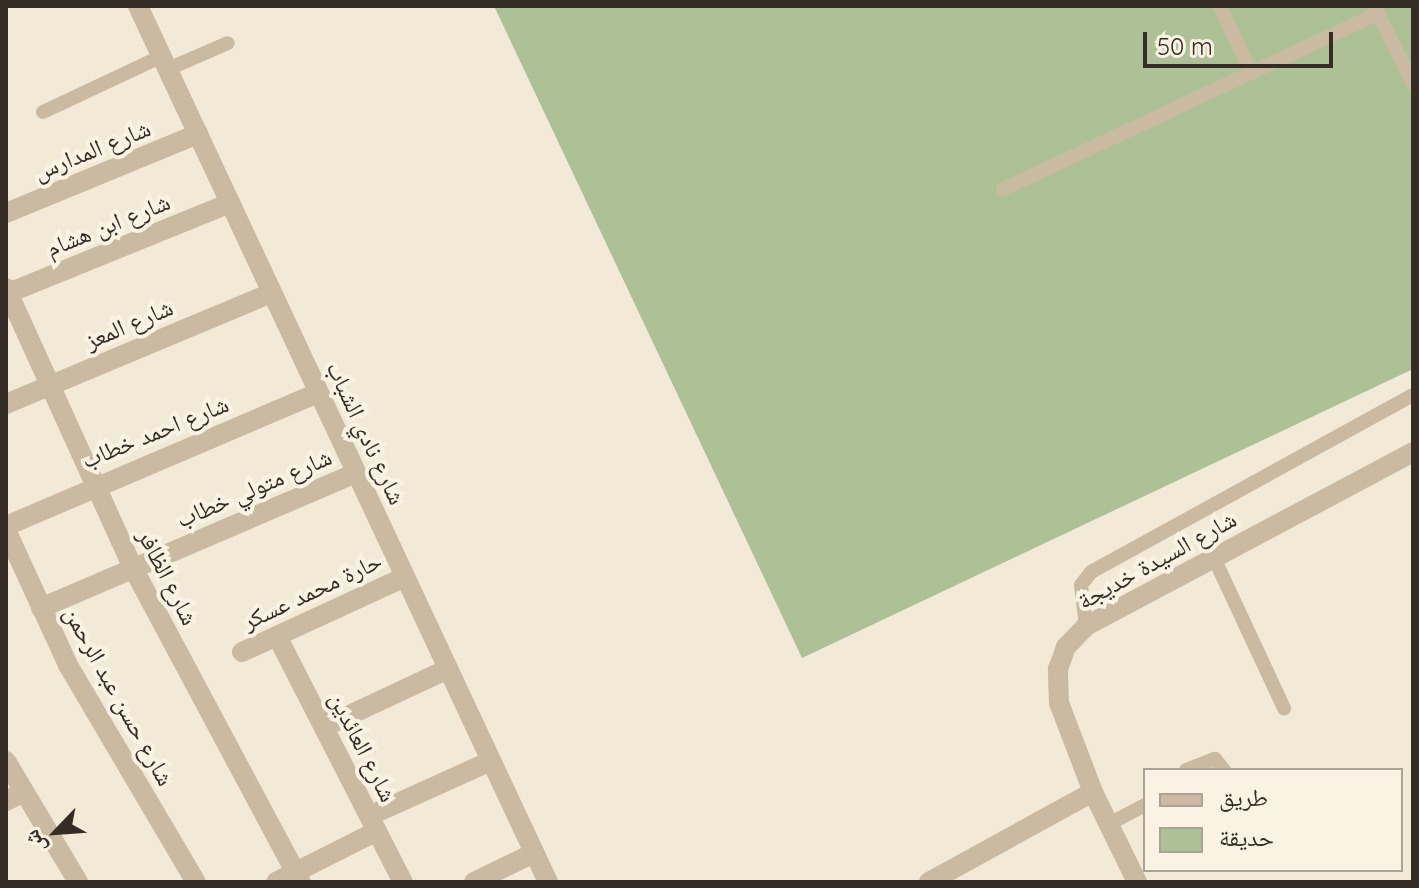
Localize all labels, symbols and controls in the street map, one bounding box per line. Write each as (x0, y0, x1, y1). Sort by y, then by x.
scale bar (1147, 16, 1337, 66)
text: 50 m (1157, 31, 1213, 61)
street label: شارع المدارس (29, 114, 155, 186)
street label: شارع ابن هشام (42, 187, 174, 263)
street label: شارع المعز (81, 293, 177, 355)
street label: شارع نادي الشباب (320, 357, 412, 509)
street label: شارع احمد خطاب (77, 389, 233, 475)
street label: شارع متولي خطاب (172, 442, 336, 534)
street label: شارع السيدة خديجة (1073, 505, 1241, 615)
street label: شارع الظافر (132, 524, 204, 630)
street label: حارة محمد عسكر (238, 546, 386, 636)
street label: شارع حسن عبد الرحمن (58, 601, 180, 791)
street label: شارع العائدين (323, 687, 403, 807)
legend (1143, 768, 1403, 872)
text: طريق (1219, 782, 1268, 812)
north arrow (16, 792, 96, 872)
text: حديقة (1219, 822, 1274, 852)
text: ش (17, 826, 52, 859)

